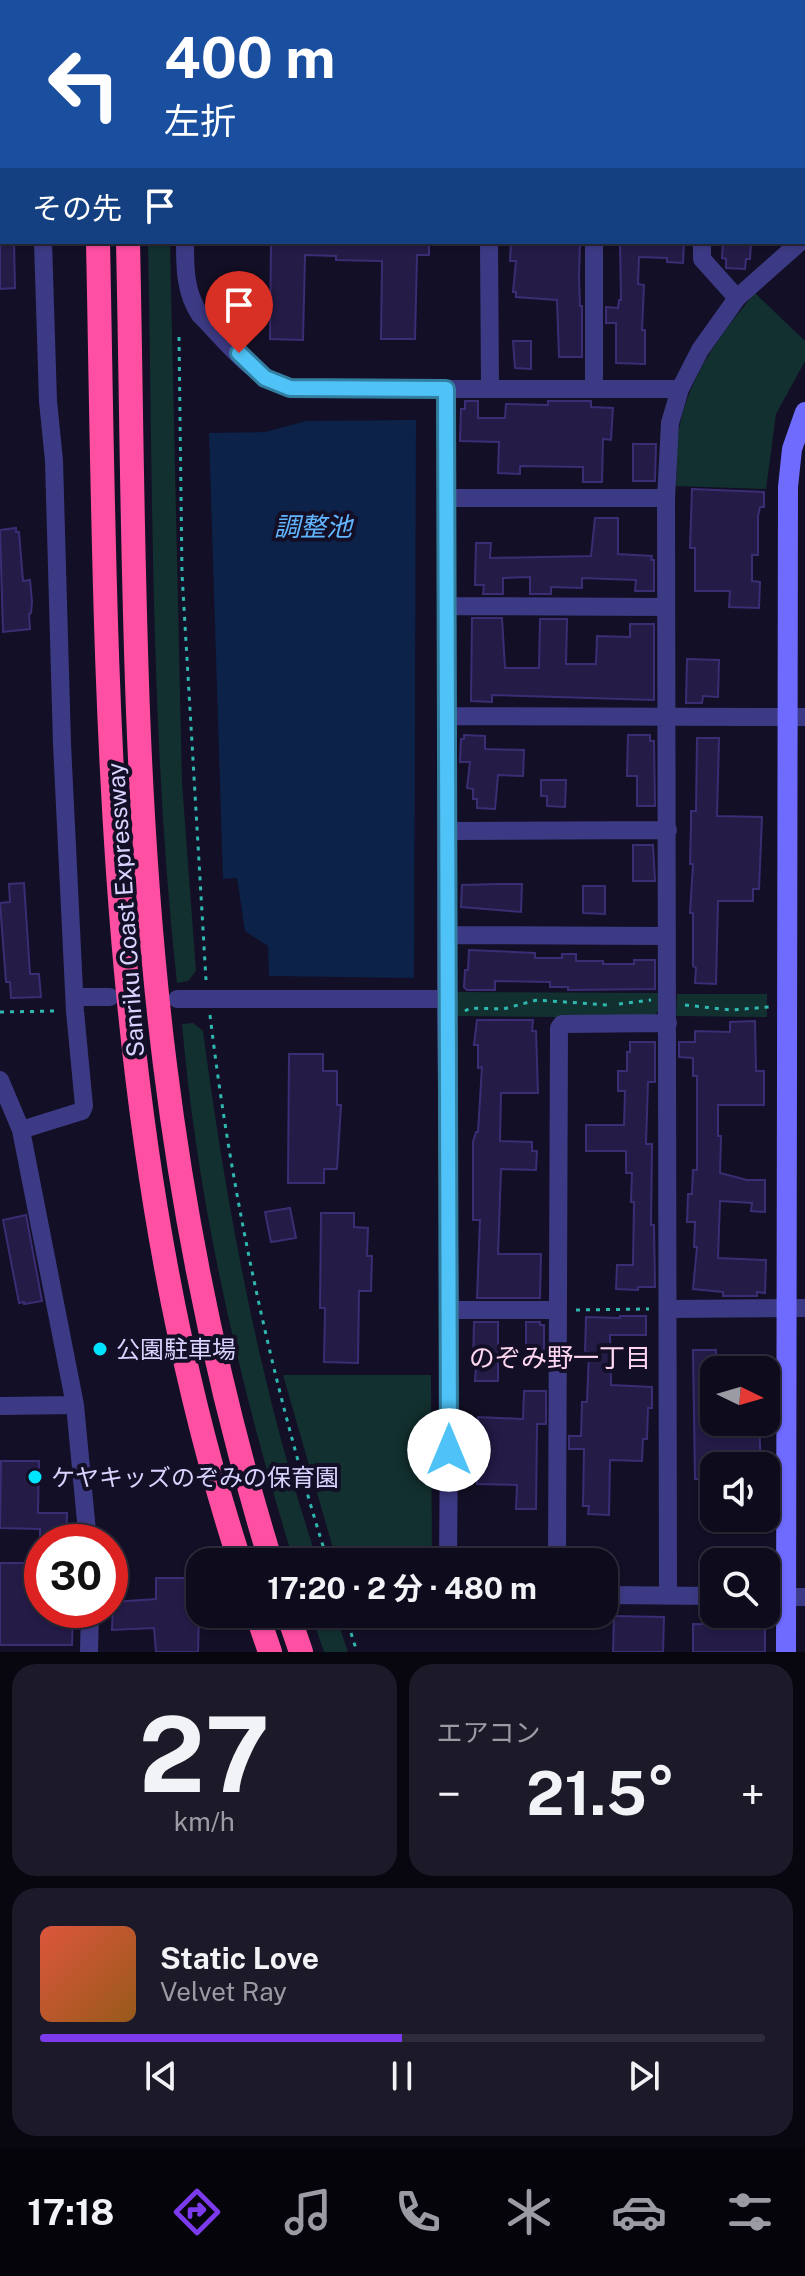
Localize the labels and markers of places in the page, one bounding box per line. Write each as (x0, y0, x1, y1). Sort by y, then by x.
pin (205, 271, 273, 353)
place label: 公園駐車場 (116, 1335, 236, 1363)
marker: 公園駐車場 (91, 1340, 109, 1358)
place label: ケヤキッズのぞみの保育園 (51, 1463, 339, 1491)
marker: ケヤキッズのぞみの保育園 (26, 1468, 44, 1486)

